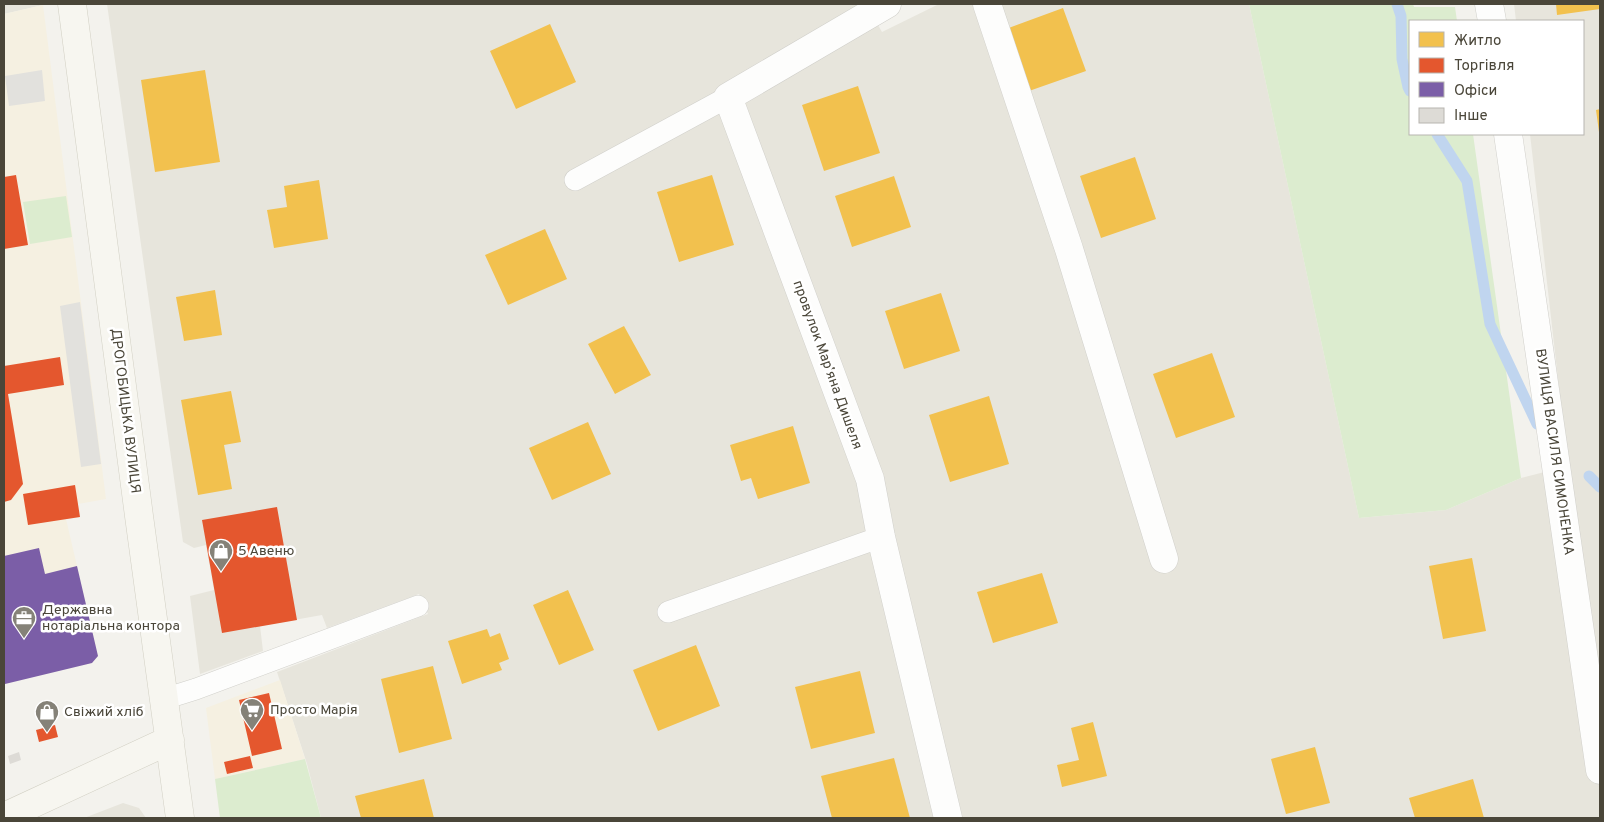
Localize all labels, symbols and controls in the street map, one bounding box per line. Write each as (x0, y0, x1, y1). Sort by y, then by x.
legend (1409, 20, 1584, 135)
text: Житло (1454, 32, 1501, 51)
text: Торгівля (1454, 57, 1515, 76)
text: Офіси (1454, 82, 1497, 101)
text: Інше (1454, 107, 1488, 126)
street label: провулок Марʼяна Дишеля (788, 278, 866, 452)
street label: ДРОГОБИЦЬКА ВУЛИЦЯ (106, 328, 144, 494)
street label: ВУЛИЦЯ ВАСИЛЯ СИМОНЕНКА (1531, 348, 1577, 556)
shop icon: 5 Авеню (208, 538, 234, 572)
place label: 5 Авеню (238, 543, 294, 560)
place label: Державна нотаріальна контора (42, 602, 180, 635)
office icon: Державна нотаріальна контора (11, 605, 37, 639)
supermarket icon: Просто Марія (239, 697, 265, 731)
shop icon: Свіжий хліб (34, 699, 60, 733)
place label: Просто Марія (270, 702, 358, 719)
place label: Свіжий хліб (64, 704, 144, 721)

